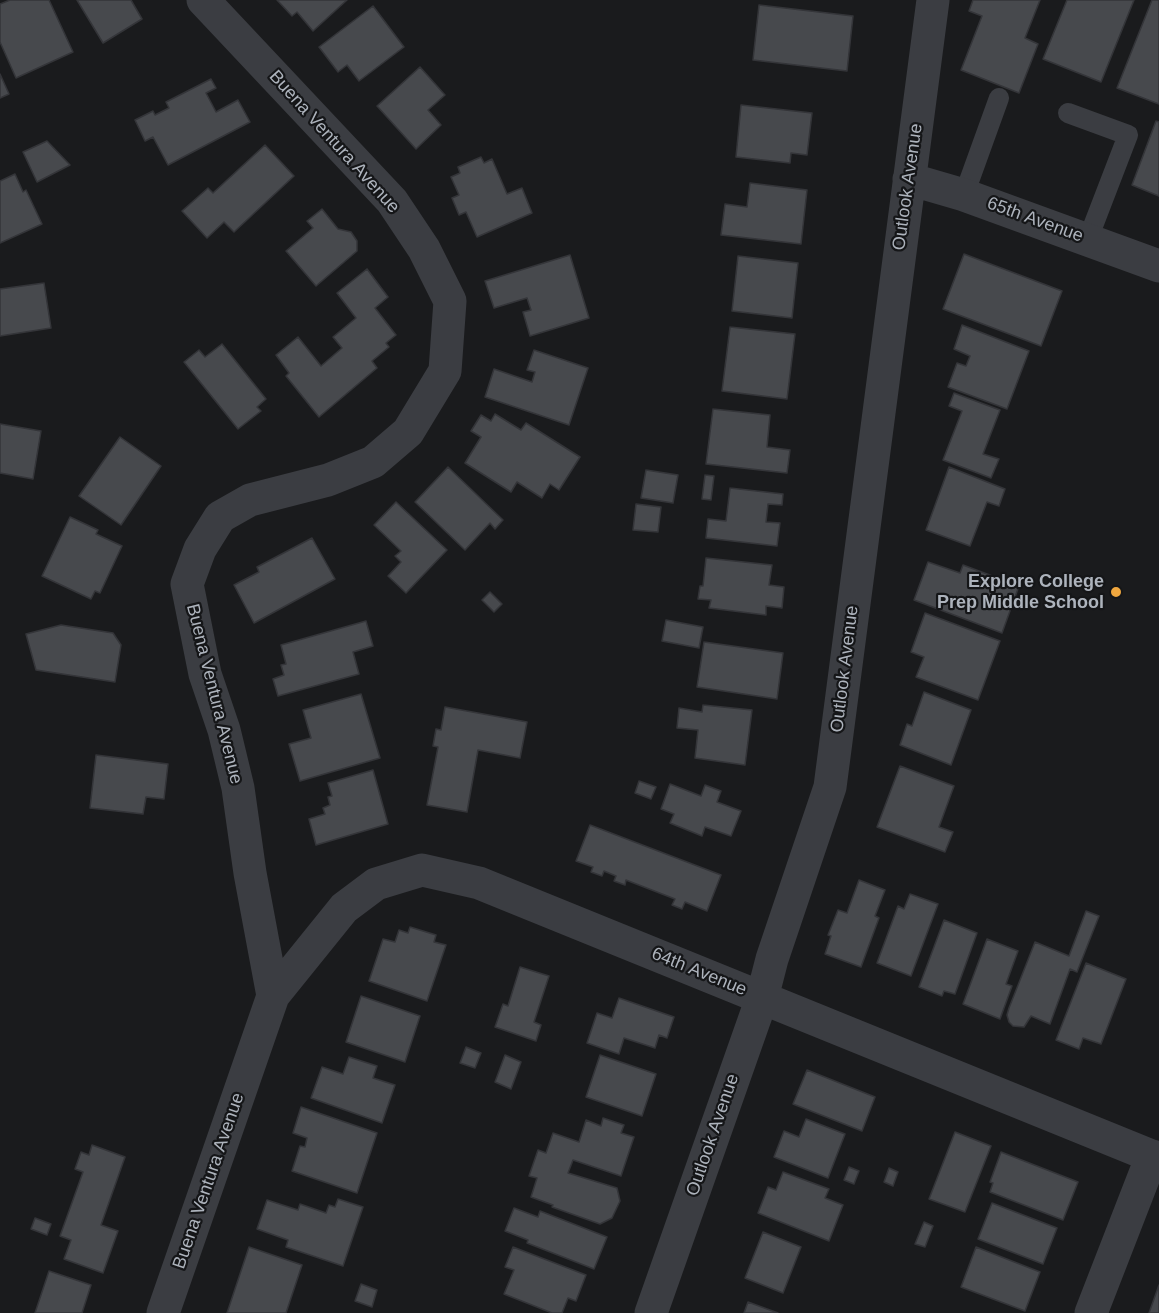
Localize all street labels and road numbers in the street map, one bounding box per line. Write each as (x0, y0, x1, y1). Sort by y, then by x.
street label: Buena Ventura Avenue (264, 66, 404, 218)
street label: Outlook Avenue (888, 122, 928, 252)
street label: 65th Avenue (984, 193, 1086, 247)
street label: Buena Ventura Avenue (181, 602, 247, 786)
street label: Outlook Avenue (826, 604, 864, 734)
street label: 64th Avenue (648, 943, 750, 1001)
street label: Outlook Avenue (682, 1071, 744, 1199)
street label: Buena Ventura Avenue (169, 1090, 249, 1272)

